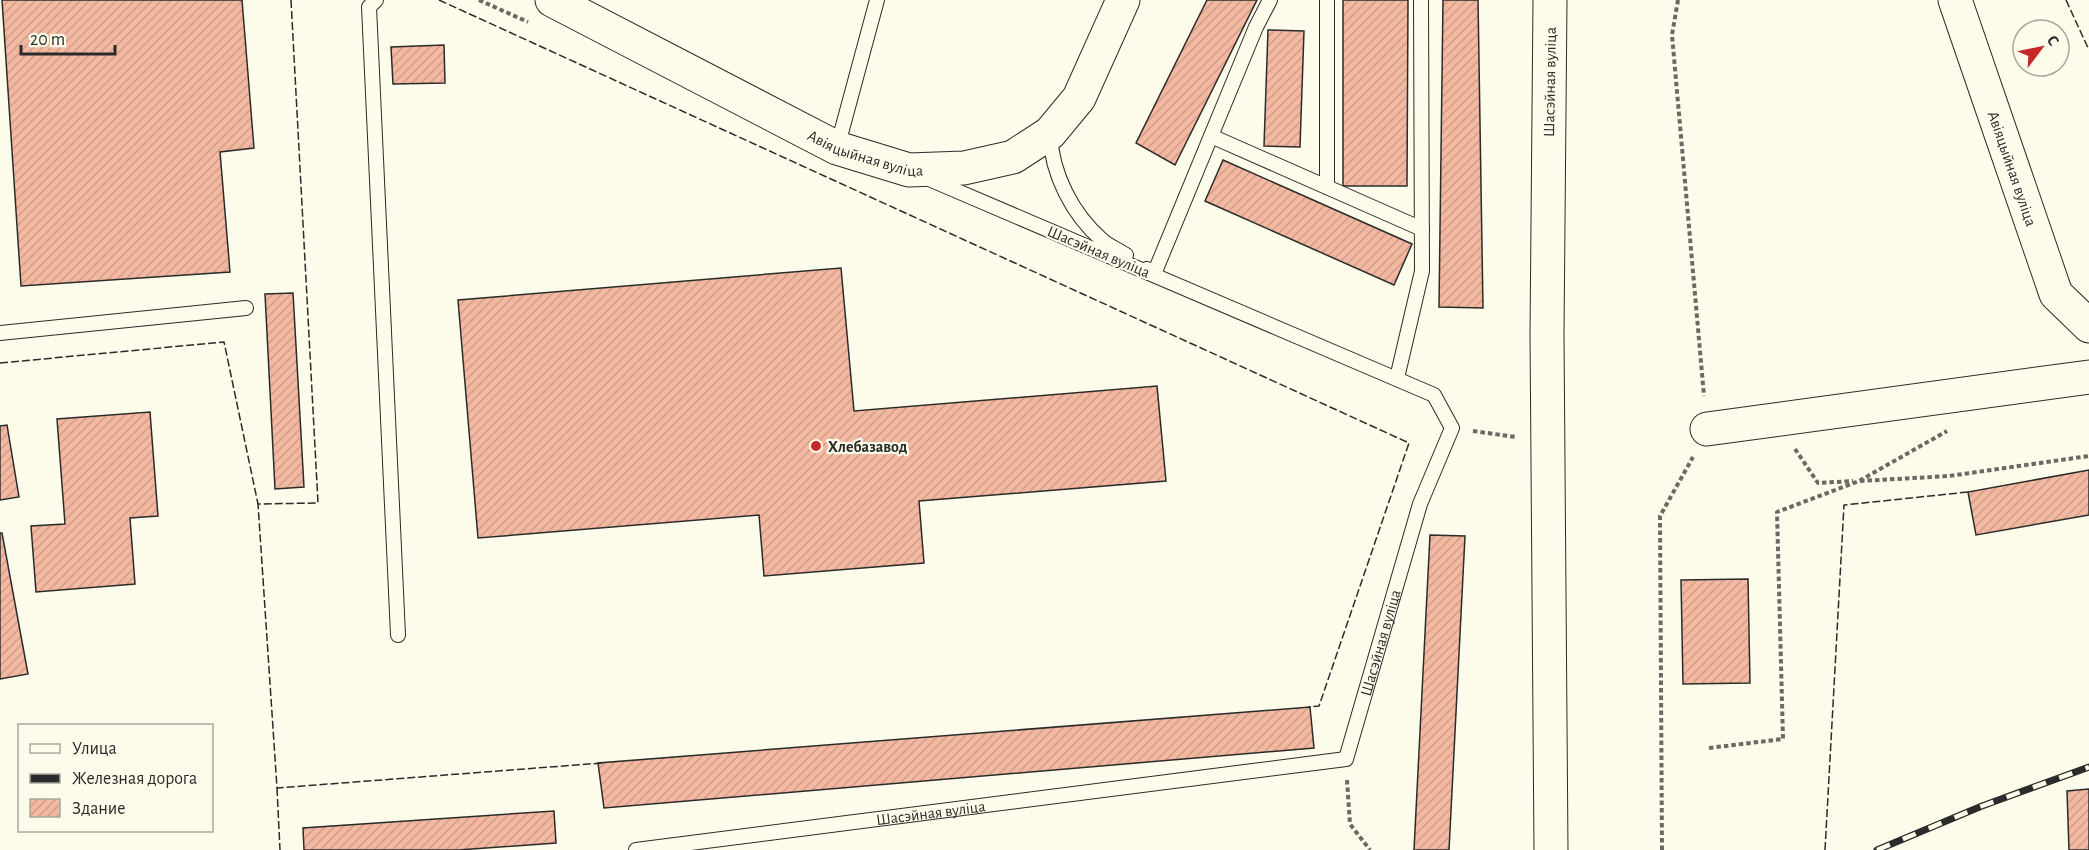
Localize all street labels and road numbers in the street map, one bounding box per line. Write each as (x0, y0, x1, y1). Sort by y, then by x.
street label: Шасэйная вуліца (1541, 27, 1560, 137)
street label: Авіяцыйная вуліца (1985, 109, 2039, 228)
street label: Авіяцыйная вуліца (805, 127, 923, 179)
street label: Шасэйная вуліца (1044, 223, 1152, 282)
street label: Шасэйная вуліца (1358, 588, 1404, 698)
street label: Шасэйная вуліца (875, 798, 986, 828)

